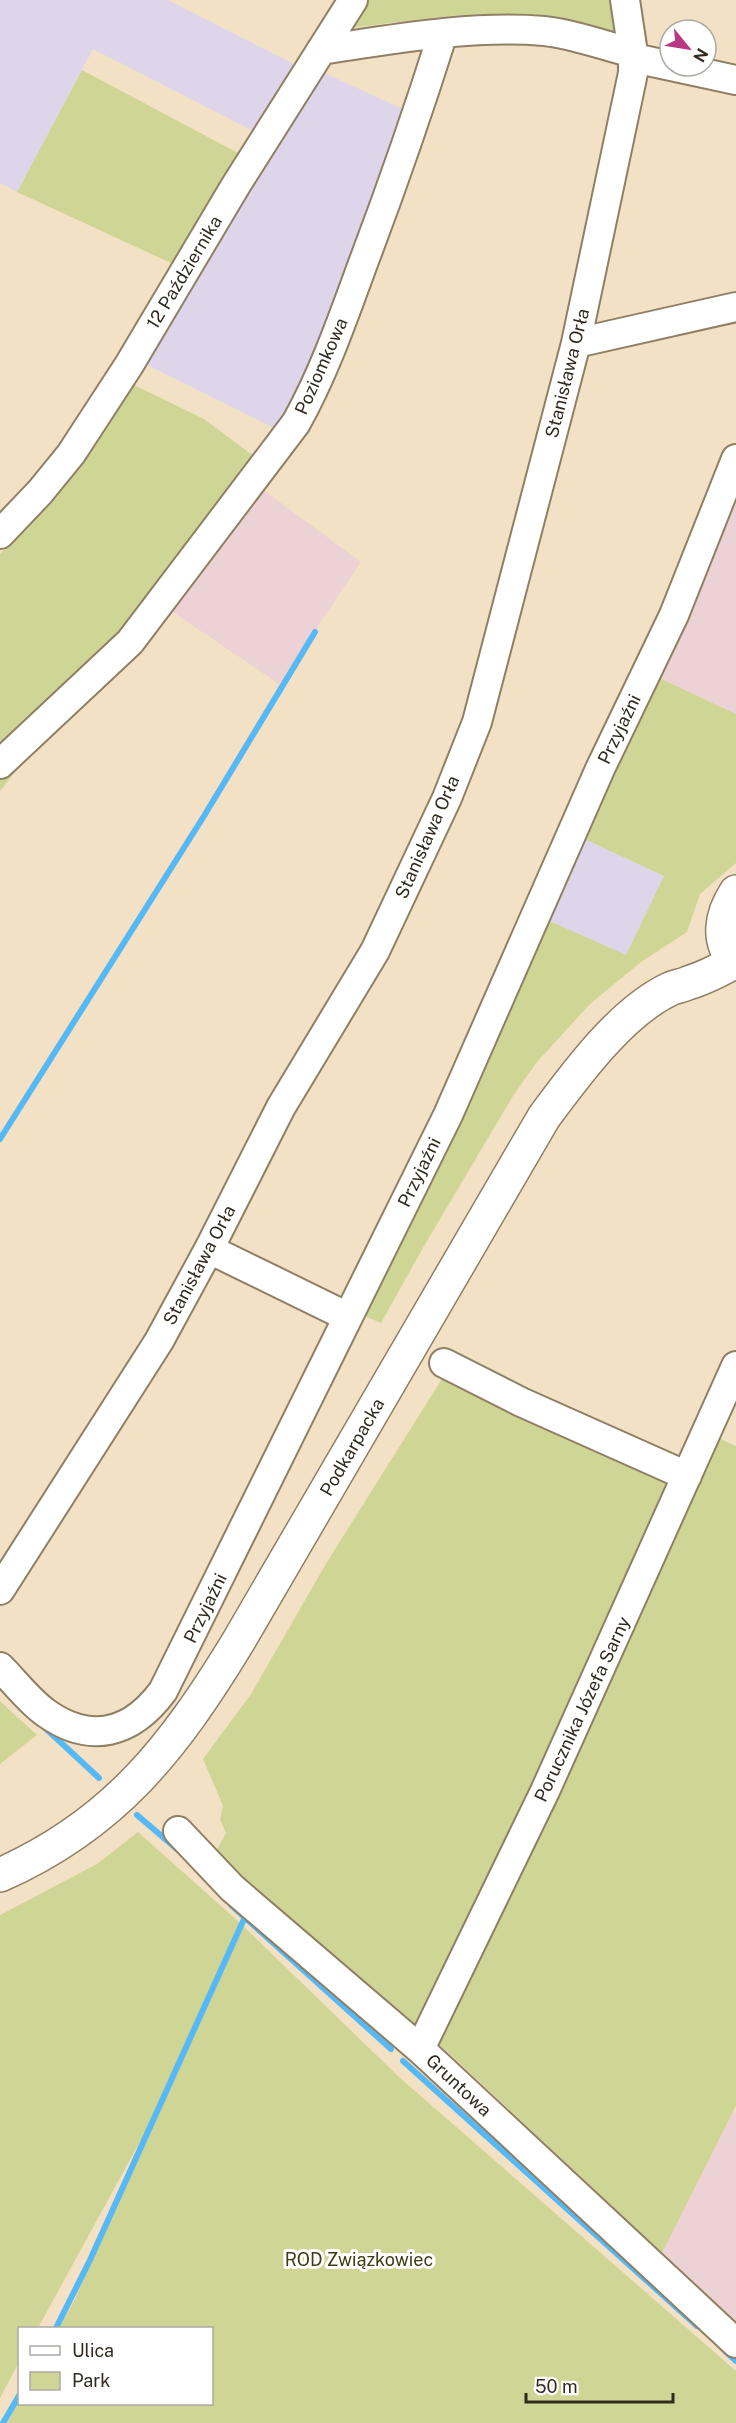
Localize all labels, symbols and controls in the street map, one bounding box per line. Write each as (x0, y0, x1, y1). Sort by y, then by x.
north arrow (658, 18, 718, 78)
text: N (689, 45, 712, 65)
street label: 12 Października (142, 212, 226, 332)
street label: Stanisława Orła (541, 306, 593, 440)
street label: Poziomkowa (290, 314, 352, 418)
street label: Przyjaźni (593, 691, 645, 767)
street label: Stanisława Orła (390, 772, 464, 902)
street label: Przyjaźni (393, 1134, 445, 1210)
street label: Stanisława Orła (159, 1202, 239, 1328)
street label: Podkarpacka (316, 1394, 388, 1500)
street label: Przyjaźni (179, 1570, 231, 1646)
street label: Porucznika Józefa Sarny (530, 1613, 634, 1805)
street label: Gruntowa (422, 2050, 496, 2120)
park label: ROD Związkowiec (285, 2249, 433, 2270)
legend (18, 2327, 213, 2405)
text: Ulica (72, 2340, 114, 2361)
scale bar (526, 2366, 673, 2404)
text: Park (72, 2370, 110, 2391)
text: 50 m (535, 2376, 578, 2397)

